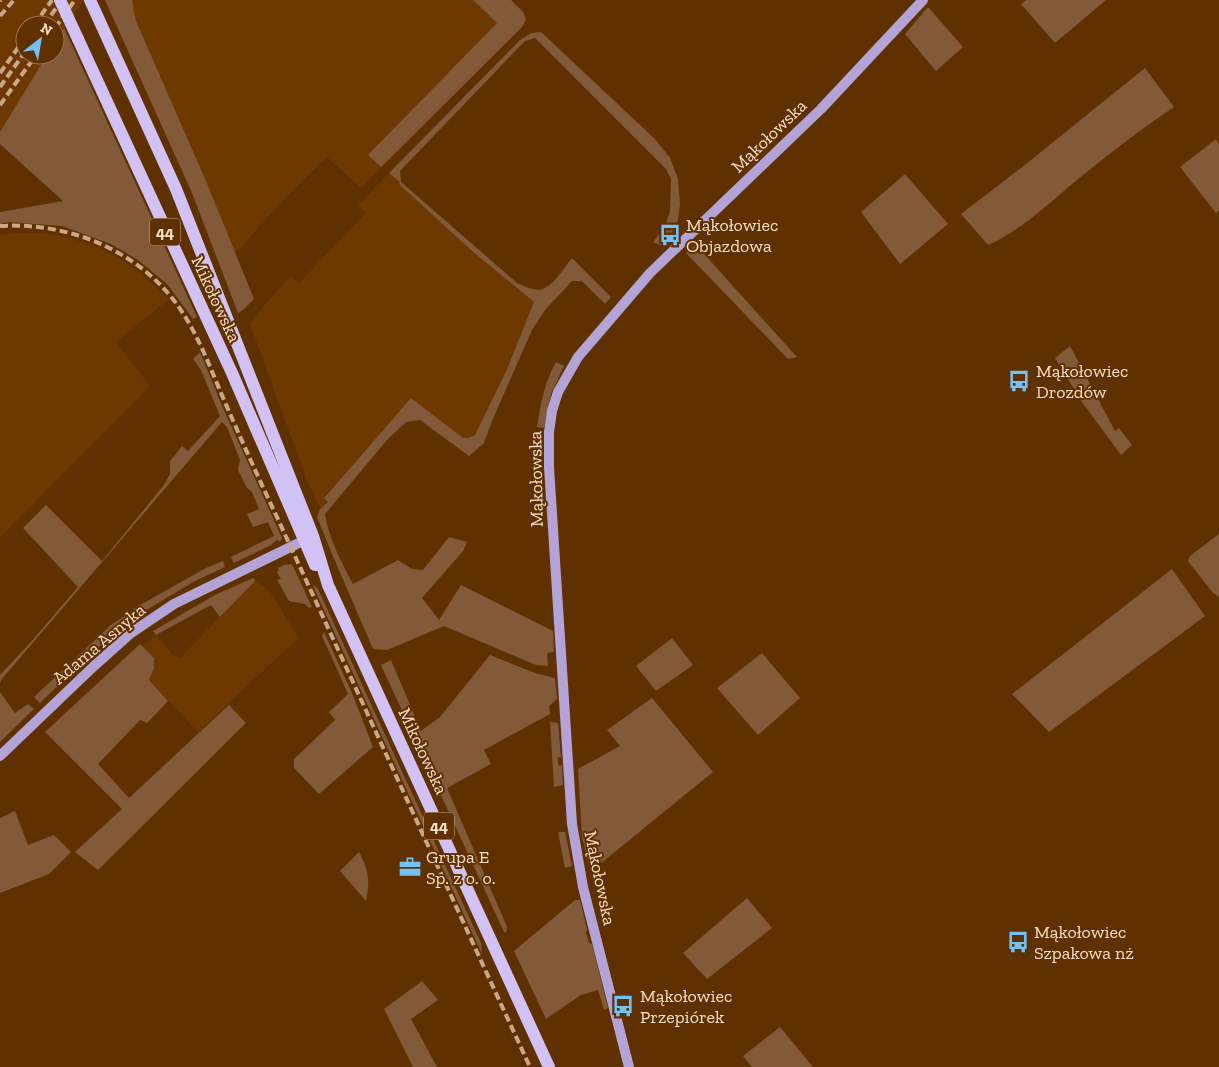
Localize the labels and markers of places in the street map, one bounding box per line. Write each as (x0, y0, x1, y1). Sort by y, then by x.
place label: Mąkołowiec Objazdowa (686, 214, 778, 257)
bus stop icon: Mąkołowiec Objazdowa (657, 222, 683, 248)
place label: Mąkołowiec Drozdów (1036, 360, 1128, 403)
bus stop icon: Mąkołowiec Drozdów (1006, 368, 1032, 394)
place label: Grupa E Sp. z o. o. (426, 846, 495, 889)
office icon: Grupa E Sp. z o. o. (397, 854, 423, 880)
place label: Mąkołowiec Szpakowa nż (1034, 921, 1134, 964)
bus stop icon: Mąkołowiec Szpakowa nż (1005, 929, 1031, 955)
place label: Mąkołowiec Przepiórek (640, 985, 732, 1028)
bus stop icon: Mąkołowiec Przepiórek (610, 993, 636, 1019)

